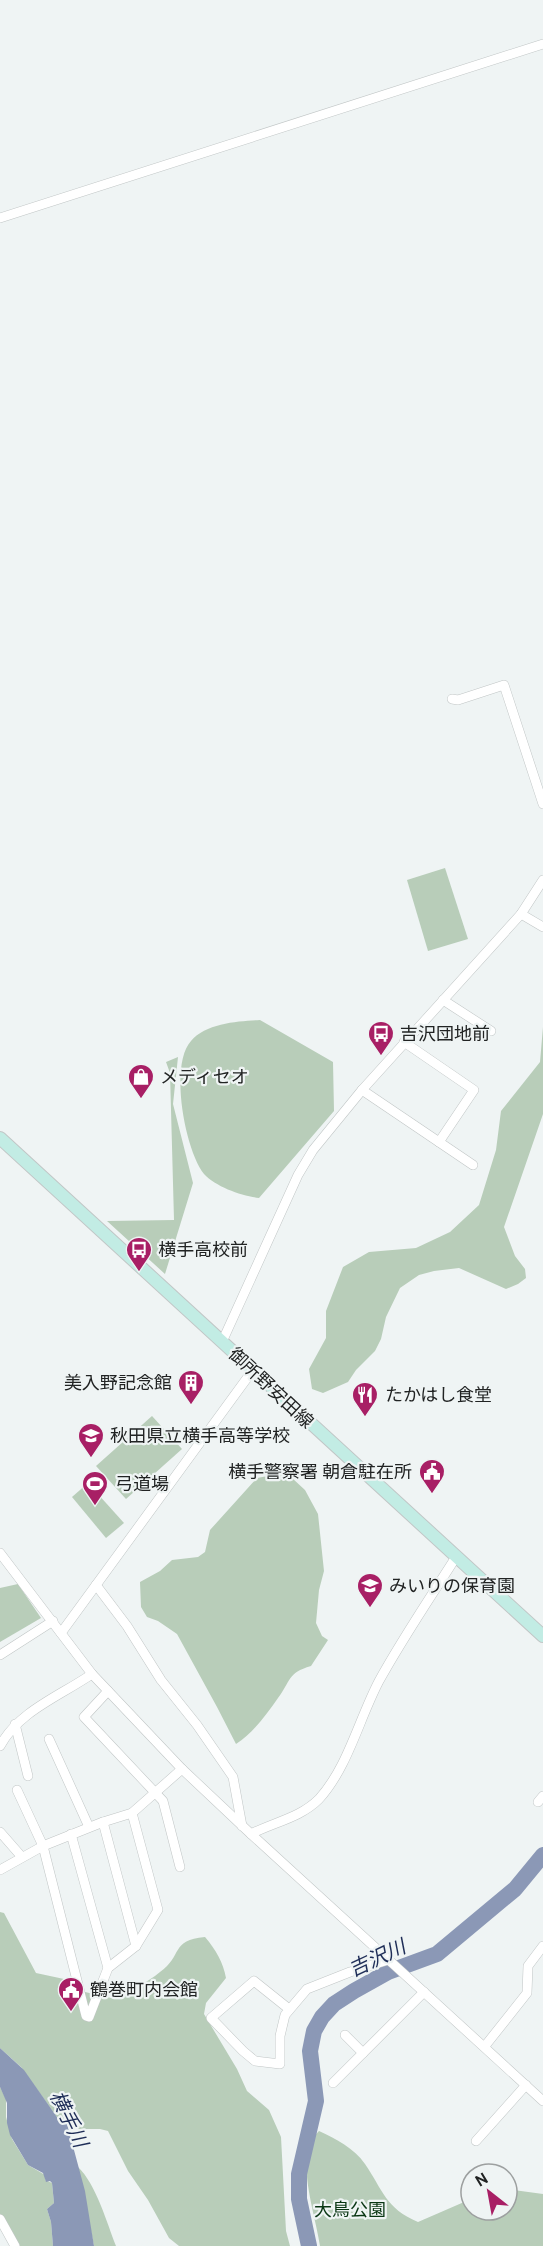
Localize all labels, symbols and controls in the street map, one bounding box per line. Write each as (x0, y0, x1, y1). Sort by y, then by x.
bus stop icon: 吉沢団地前 (366, 1019, 396, 1057)
place label: 吉沢団地前 (400, 1023, 490, 1045)
shop icon: メディセオ (126, 1062, 156, 1100)
place label: メディセオ (160, 1066, 249, 1088)
bus stop icon: 横手高校前 (124, 1235, 154, 1273)
place label: 横手高校前 (158, 1239, 248, 1261)
street label: 御所野安田線 (224, 1343, 318, 1433)
building icon: 美入野記念館 (176, 1368, 206, 1406)
place label: 美入野記念館 (64, 1372, 172, 1394)
restaurant icon: たかはし食堂 (350, 1380, 380, 1418)
place label: たかはし食堂 (385, 1384, 492, 1406)
school or university icon: 秋田県立横手高等学校 (76, 1421, 106, 1459)
place label: 秋田県立横手高等学校 (110, 1425, 290, 1447)
public building icon: 横手警察署 朝倉駐在所 (417, 1457, 447, 1495)
place label: 横手警察署 朝倉駐在所 (228, 1461, 412, 1483)
sports icon: 弓道場 (80, 1469, 110, 1507)
place label: 弓道場 (115, 1473, 169, 1495)
school or university icon: みいりの保育園 (355, 1571, 385, 1609)
place label: みいりの保育園 (389, 1575, 515, 1597)
water label: 吉沢川 (345, 1934, 411, 1982)
public building icon: 鶴巻町内会館 (56, 1975, 86, 2013)
place label: 鶴巻町内会館 (90, 1979, 198, 2001)
water label: 横手川 (45, 2087, 94, 2153)
north arrow (459, 2162, 519, 2222)
text: N (472, 2169, 491, 2191)
park label: 大鳥公園 (314, 2199, 386, 2221)

